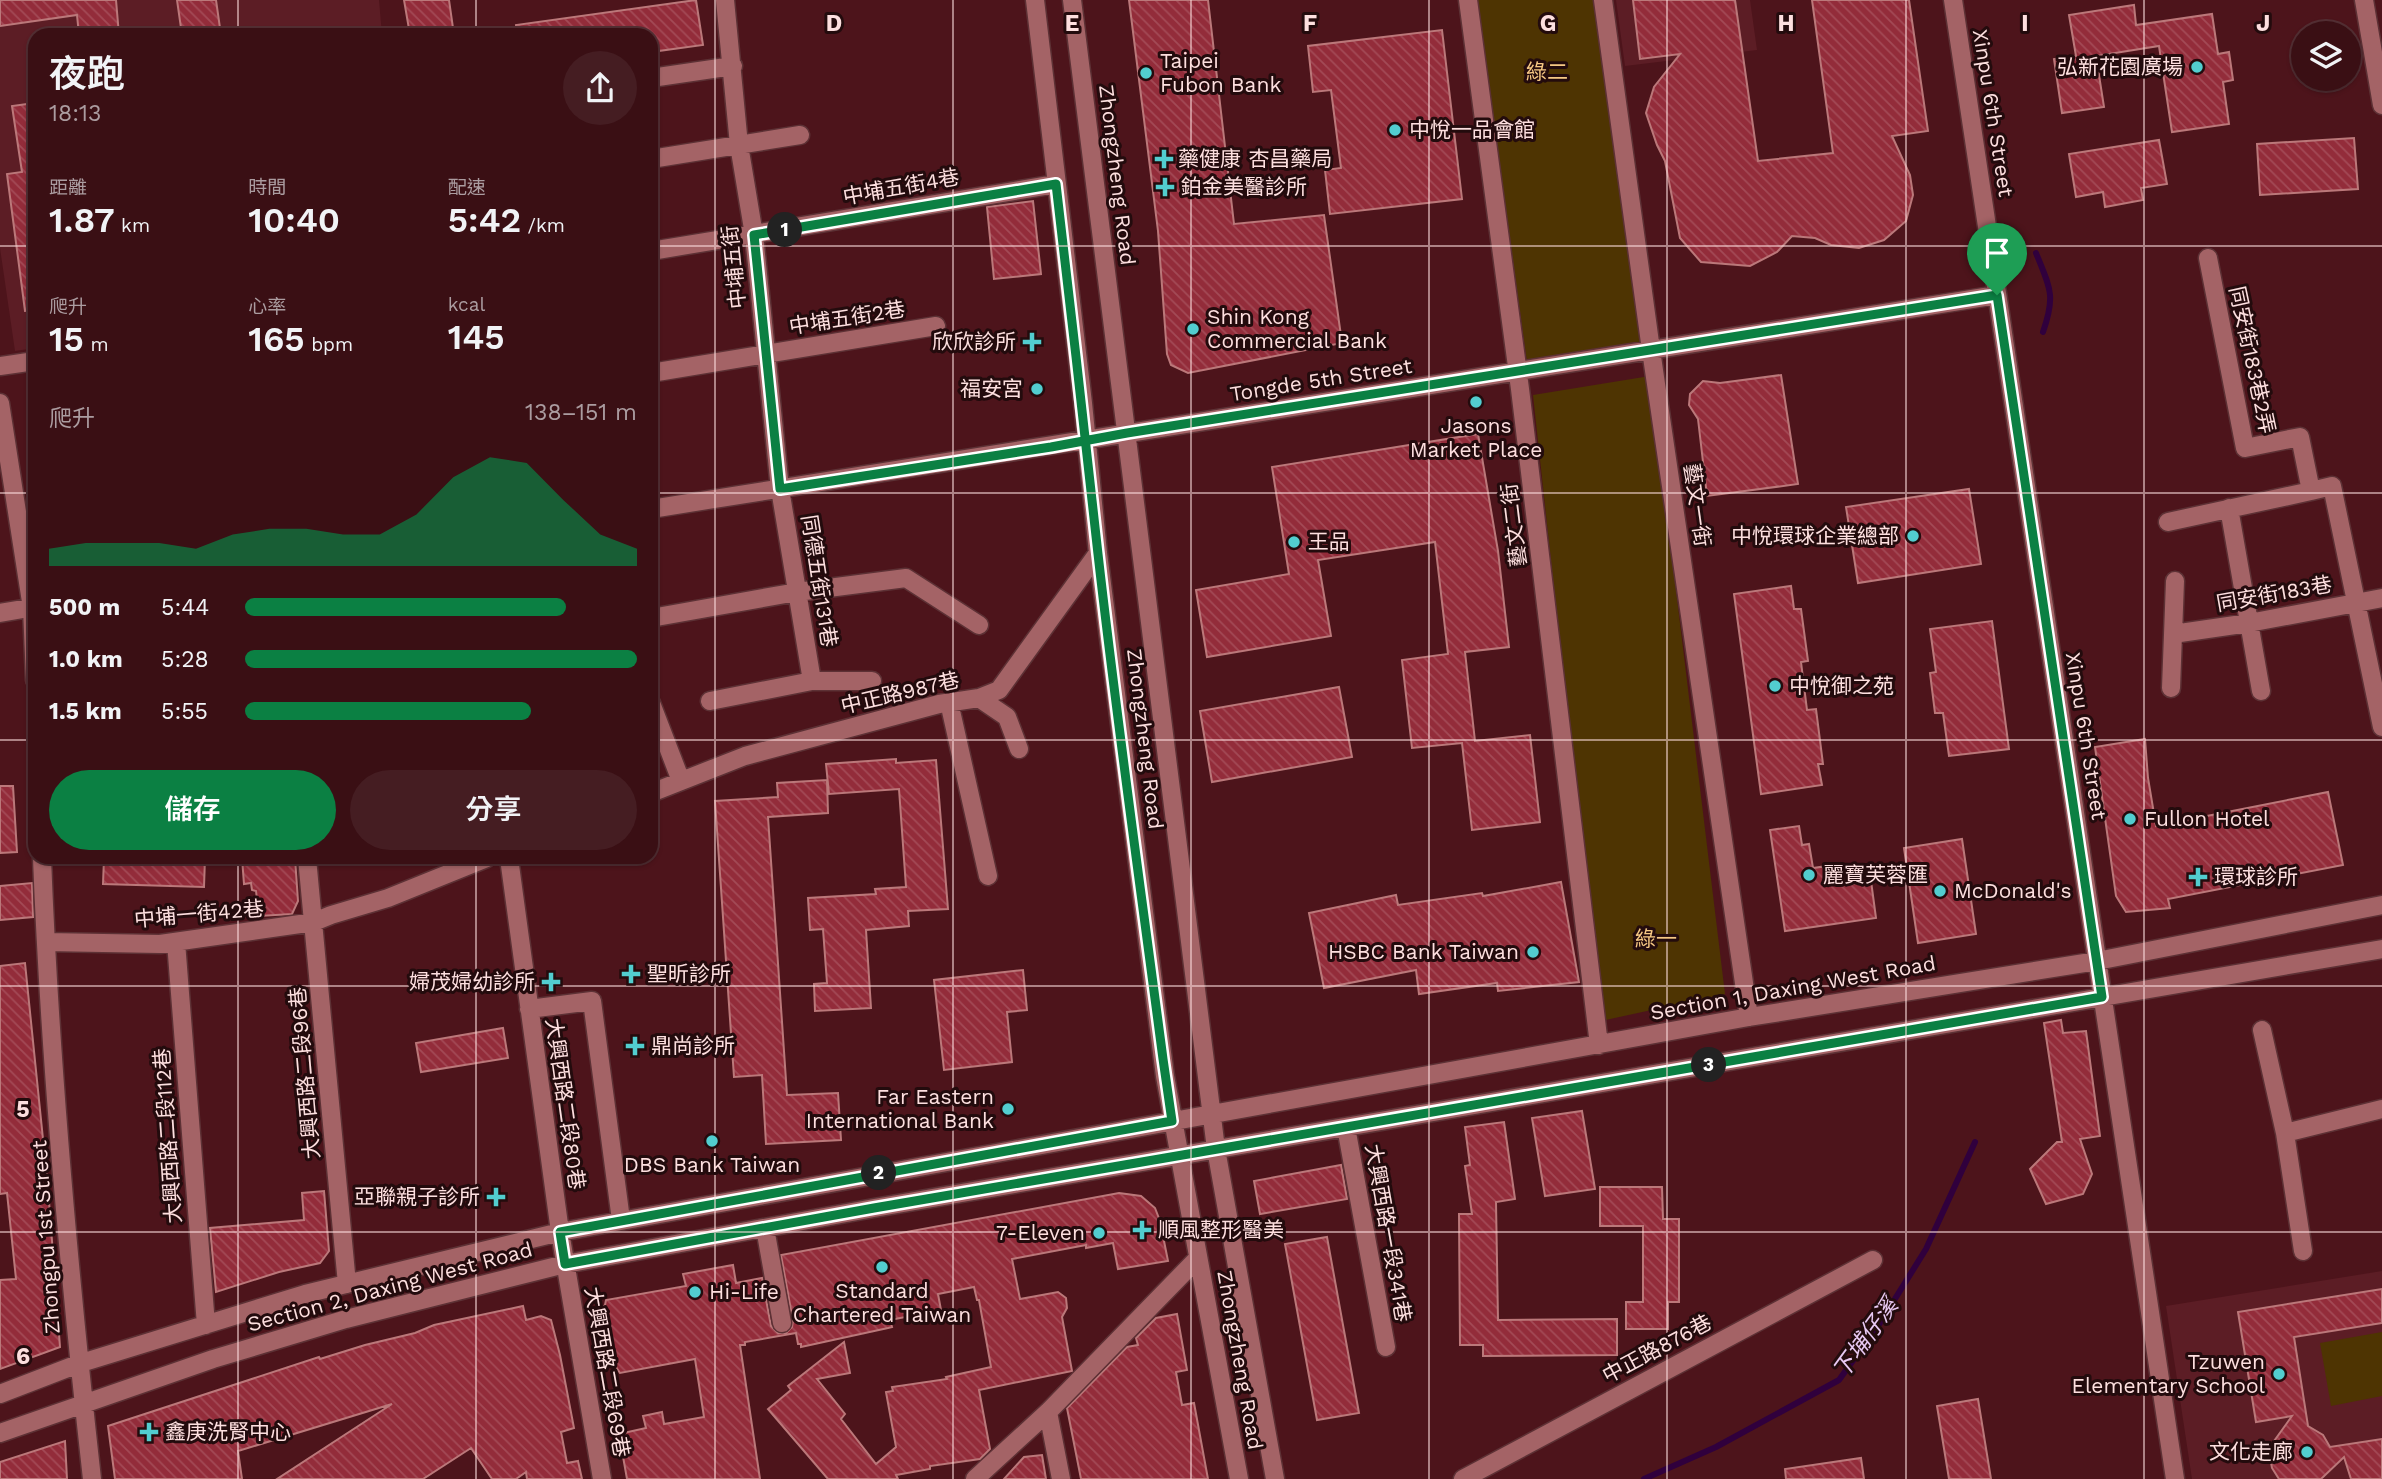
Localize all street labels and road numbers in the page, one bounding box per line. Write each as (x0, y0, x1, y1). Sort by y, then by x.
street label: Xinpu 6th Street (1968, 27, 2019, 199)
street label: Zhongzheng Road (1094, 83, 1141, 267)
street label: 中埔五街4巷 (841, 164, 961, 209)
street label: 中埔五街 (717, 224, 750, 310)
street label: 同安街183巷2弄 (2225, 284, 2280, 436)
street label: 中埔五街2巷 (787, 296, 907, 339)
street label: Tongde 5th Street (1228, 353, 1414, 406)
street label: 藝文一街 (1679, 462, 1716, 548)
street label: 藝文二街 (1496, 482, 1531, 568)
street label: 同德五街131巷 (797, 513, 842, 649)
street label: 同安街183巷 (2214, 571, 2334, 616)
street label: Zhongzheng Road (1122, 647, 1169, 831)
street label: Xinpu 6th Street (2061, 650, 2112, 822)
street label: 中正路987巷 (838, 667, 962, 718)
street label: 中埔一街42巷 (133, 895, 265, 932)
street label: Section 1, Daxing West Road (1648, 950, 1938, 1025)
street label: 大興西路二段96巷 (285, 986, 324, 1160)
street label: 大興西路二段80巷 (541, 1017, 590, 1191)
street label: 大興西路二段112巷 (149, 1048, 186, 1225)
street label: Zhongpu 1st Street (26, 1139, 65, 1335)
street label: 大興西路一段341巷 (1361, 1142, 1416, 1324)
street label: Section 2, Daxing West Road (245, 1236, 535, 1337)
street label: Zhongzheng Road (1212, 1268, 1269, 1452)
street label: 大興西路二段69巷 (580, 1285, 635, 1459)
street label: 中正路876巷 (1598, 1309, 1716, 1388)

